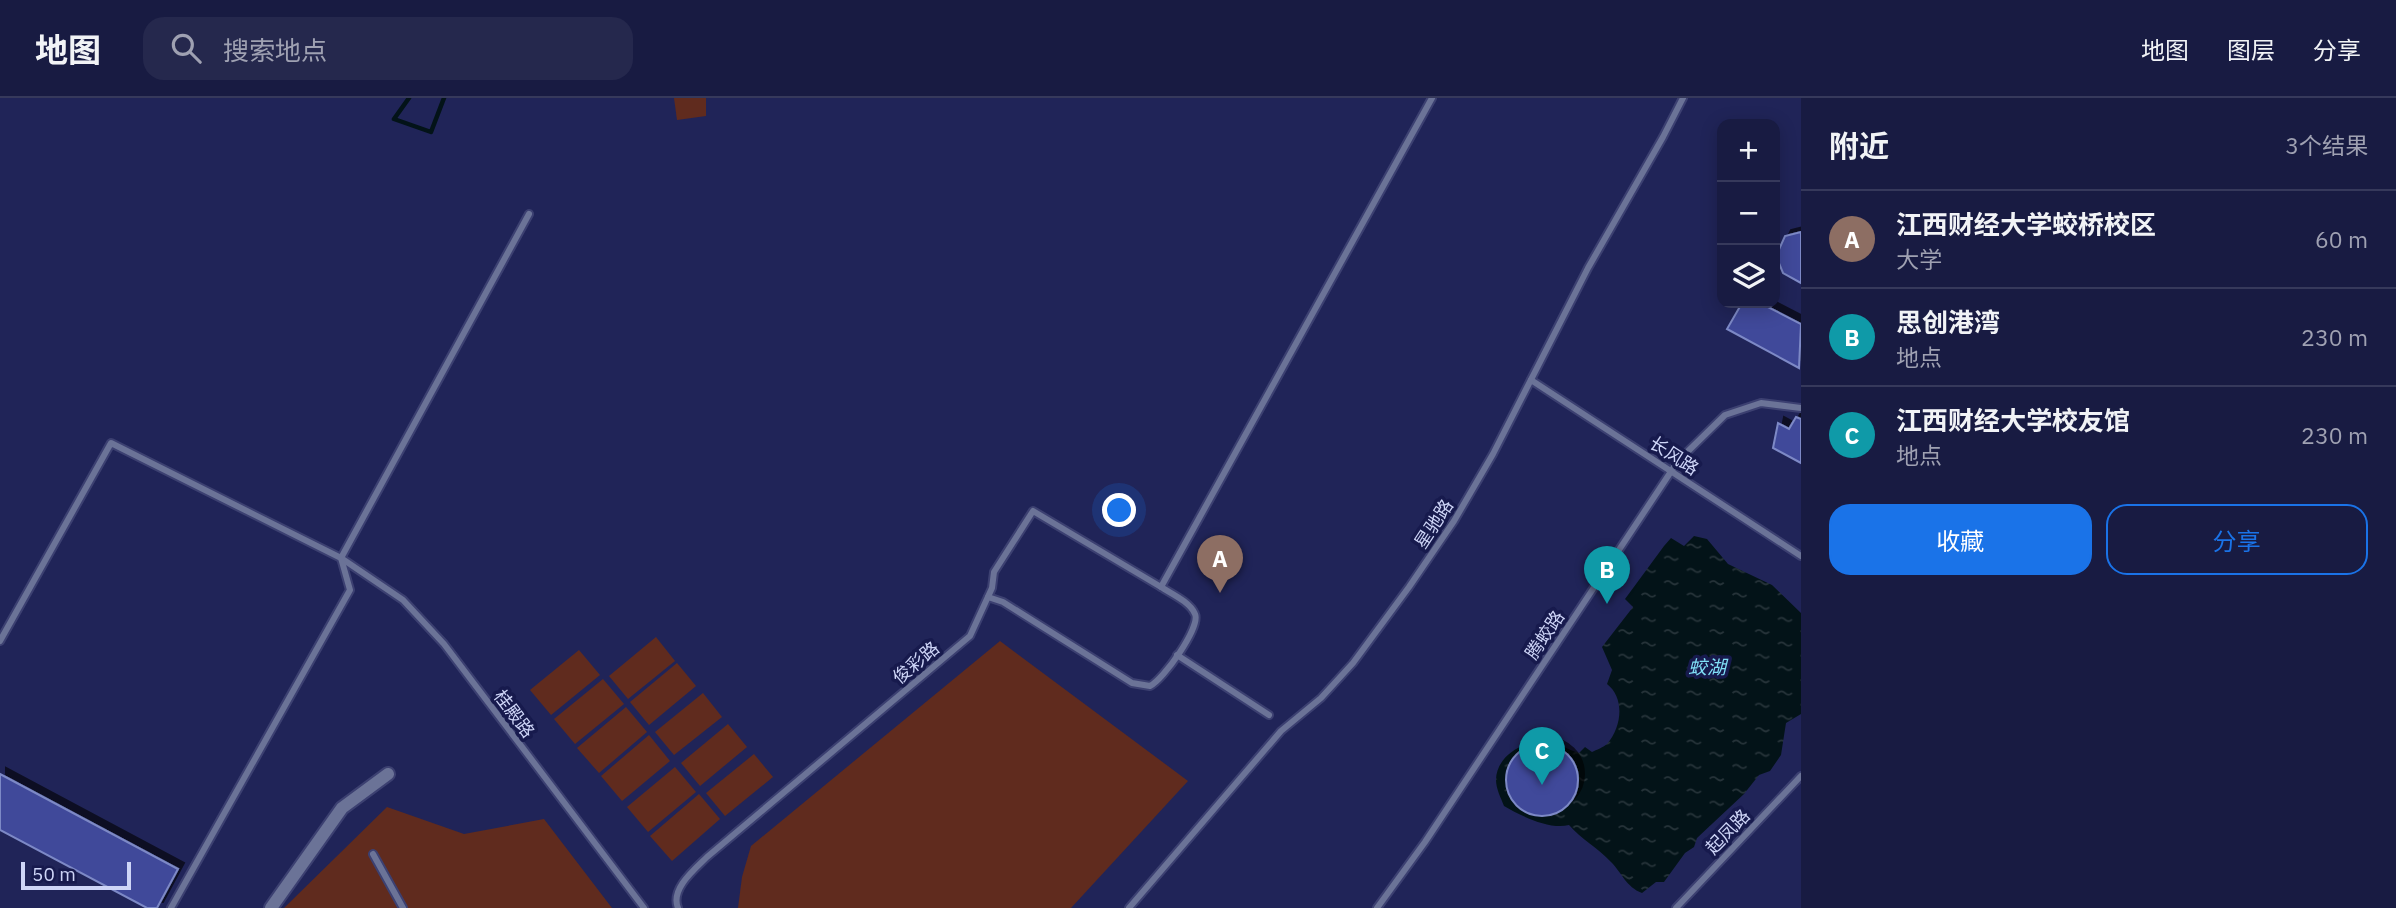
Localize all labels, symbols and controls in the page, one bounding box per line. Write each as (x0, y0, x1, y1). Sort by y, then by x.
search box (143, 17, 633, 80)
text: 地图 (35, 28, 101, 71)
icon: search (167, 29, 205, 67)
text: 搜索地点 (223, 33, 327, 67)
text: 地图 (2141, 34, 2189, 66)
text: 图层 (2227, 34, 2275, 66)
text: 分享 (2313, 34, 2361, 66)
map controls (1717, 119, 1780, 308)
button: + (1717, 119, 1780, 182)
text: 附近 (1829, 126, 1889, 165)
text: 3个结果 (2285, 130, 2368, 160)
button: − (1717, 182, 1780, 245)
text: 江西财经大学蛟桥校区 (1896, 207, 2156, 241)
text: A (1844, 224, 1860, 254)
text: 60 m (2315, 224, 2368, 254)
text: 大学 (1896, 244, 1942, 274)
button: layers (1717, 245, 1780, 308)
text: 思创港湾 (1896, 305, 2000, 339)
text: B (1844, 322, 1860, 352)
text: 230 m (2301, 322, 2368, 352)
text: 地点 (1896, 342, 1942, 372)
text: 江西财经大学校友馆 (1896, 403, 2130, 437)
text: C (1845, 420, 1859, 450)
text: 230 m (2301, 420, 2368, 450)
street label: 长风路 (1645, 431, 1703, 480)
text: 地点 (1896, 440, 1942, 470)
your location (1102, 493, 1136, 527)
street label: 星驰路 (1409, 495, 1458, 553)
button: 收藏 (1829, 504, 2092, 575)
button: 分享 (2106, 504, 2368, 575)
pin: A (1197, 535, 1243, 593)
pin: B (1584, 546, 1630, 604)
street label: 腾蛟路 (1520, 606, 1569, 664)
street label: 俊彩路 (888, 636, 944, 689)
water label: 蛟湖 (1688, 655, 1729, 679)
street label: 桂殿路 (489, 685, 540, 742)
pin: C (1519, 727, 1565, 785)
street label: 起凤路 (1701, 804, 1755, 859)
scale bar (21, 859, 131, 891)
text: 50 m (32, 862, 76, 886)

